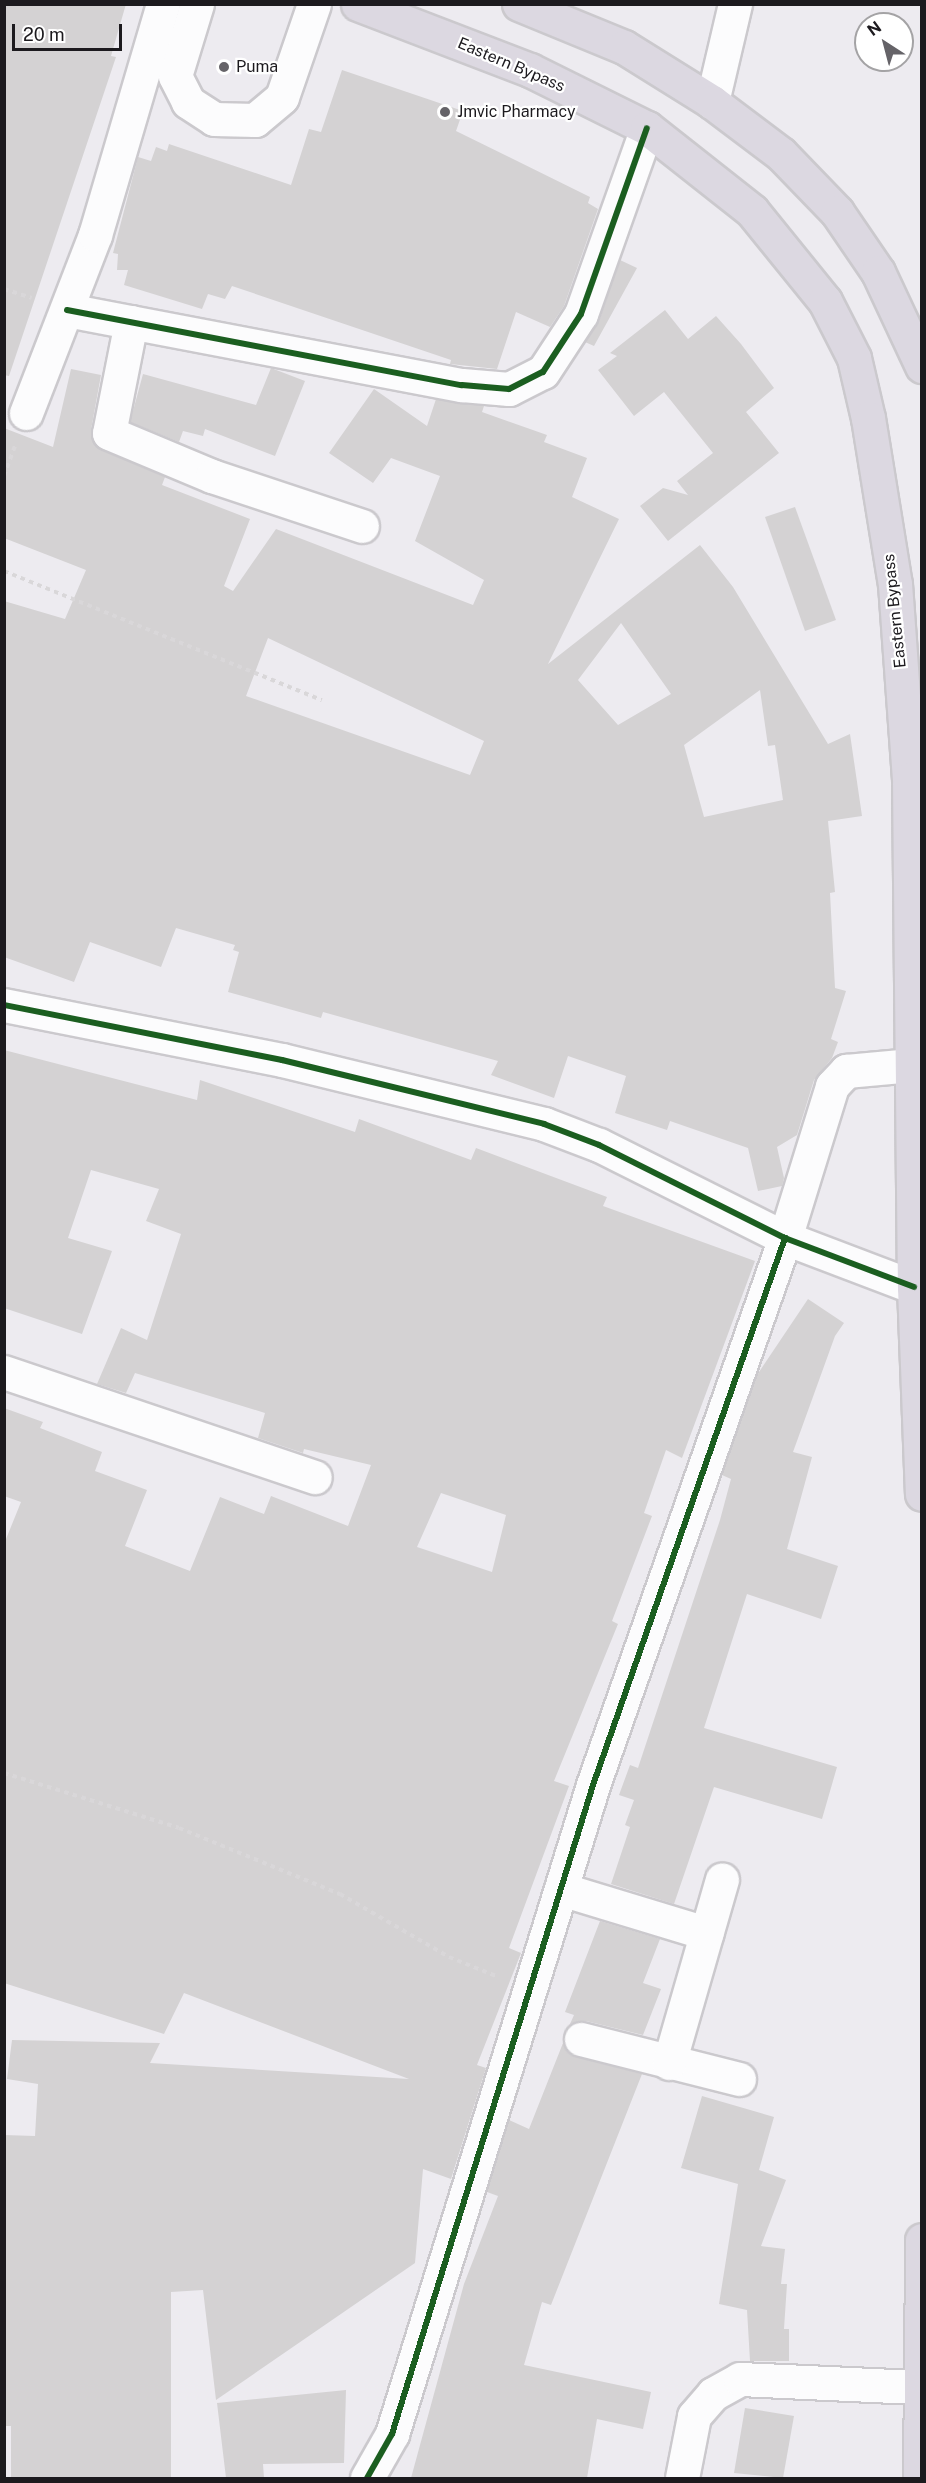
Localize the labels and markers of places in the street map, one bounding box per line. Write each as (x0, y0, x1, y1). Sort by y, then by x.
place label: Puma (236, 57, 278, 77)
marker: Puma (217, 60, 231, 74)
place label: Jmvic Pharmacy (457, 102, 576, 122)
marker: Jmvic Pharmacy (438, 105, 452, 119)

